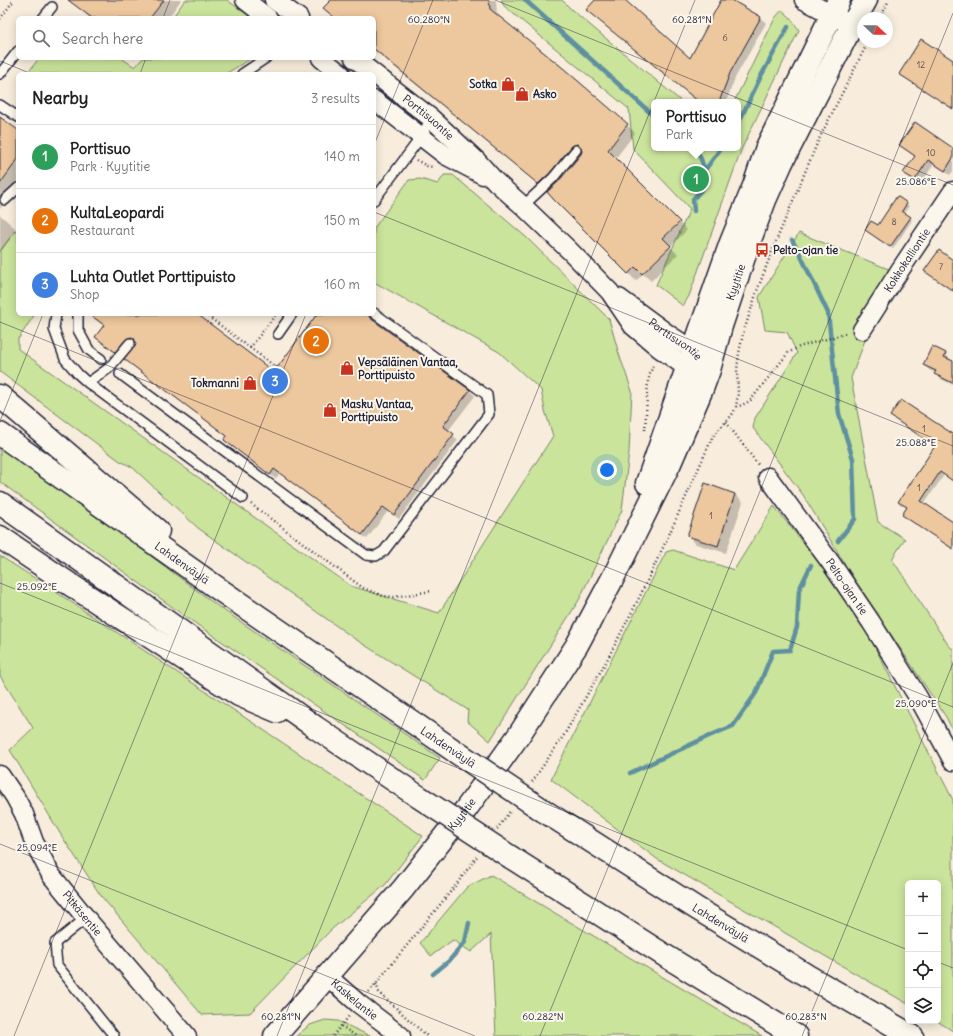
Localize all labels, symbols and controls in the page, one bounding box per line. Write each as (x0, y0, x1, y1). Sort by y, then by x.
north arrow (857, 12, 893, 48)
text: 60.280°N (408, 13, 450, 26)
text: 60.281°N (672, 13, 712, 26)
search box (16, 16, 376, 60)
icon: search (30, 27, 52, 49)
text: Search here (62, 29, 143, 48)
house number: 6 (722, 32, 728, 43)
house number: 12 (917, 59, 925, 70)
shop icon: Sotka (500, 76, 516, 92)
place label: Sotka (469, 77, 498, 91)
shop icon: Asko (514, 86, 530, 102)
text: Nearby (32, 87, 88, 109)
place label: Asko (533, 87, 557, 101)
text: 3 results (311, 90, 360, 107)
street label: Porttisuontie (400, 92, 457, 143)
popup (651, 99, 741, 151)
text: Porttisuo (666, 107, 726, 126)
text: Park (666, 126, 693, 143)
text: Porttisuo (70, 139, 131, 158)
house number: 10 (926, 147, 936, 158)
text: 1 (42, 148, 48, 165)
text: 140 m (324, 148, 360, 165)
text: Park · Kyytitie (70, 158, 150, 175)
pin: 1 (683, 164, 709, 194)
text: 25.086°E (896, 175, 936, 188)
text: KultaLeopardi (70, 203, 164, 222)
text: 2 (41, 212, 49, 229)
text: 150 m (324, 212, 360, 229)
house number: 8 (891, 216, 897, 227)
text: Restaurant (70, 222, 135, 239)
street label: Kokkokalliontie (881, 225, 933, 295)
bus stop icon: Pelto-ojan tie (754, 242, 770, 258)
place label: Pelto-ojan tie (773, 243, 838, 257)
house number: 7 (939, 261, 944, 272)
street label: Kyytitie (723, 262, 748, 302)
text: Luhta Outlet Porttipuisto (70, 267, 236, 286)
text: 3 (41, 276, 49, 293)
text: 160 m (324, 276, 360, 293)
text: Shop (70, 286, 99, 303)
street label: Porttisuontie (646, 315, 705, 363)
pin: 2 (303, 326, 329, 356)
place label: Vepsäläinen Vantaa, Porttipuisto (358, 355, 458, 383)
shop icon: Vepsäläinen Vantaa, Porttipuisto (339, 360, 355, 376)
pin: 3 (262, 366, 288, 396)
shop icon: Tokmanni (242, 375, 258, 391)
place label: Tokmanni (191, 376, 239, 390)
place label: Masku Vantaa, Porttipuisto (341, 397, 413, 425)
shop icon: Masku Vantaa, Porttipuisto (322, 402, 338, 418)
house number: 1 (922, 423, 926, 434)
text: 25.088°E (896, 436, 936, 449)
your location (597, 460, 617, 480)
house number: 1 (917, 482, 921, 493)
house number: 1 (709, 510, 713, 521)
street label: Lahdenväylä (152, 539, 212, 587)
street label: Pelto-ojan tie (823, 555, 871, 617)
text: 25.092°E (17, 580, 57, 593)
text: 25.090°E (895, 697, 937, 710)
street label: Lahdenväylä (418, 723, 478, 771)
street label: Kyytitie (445, 795, 479, 833)
text: 25.094°E (17, 841, 57, 854)
map controls (905, 880, 941, 1024)
button: + (905, 880, 941, 916)
street label: Pitkäsentie (60, 888, 105, 938)
street label: Lahdenväylä (690, 900, 751, 945)
button: − (905, 916, 941, 952)
button: locate (905, 952, 941, 988)
street label: Kaskelantie (328, 976, 381, 1023)
button: layers (905, 988, 941, 1024)
text: 60.281°N (261, 1010, 301, 1023)
text: 60.282°N (522, 1010, 564, 1023)
text: 60.283°N (785, 1010, 827, 1023)

